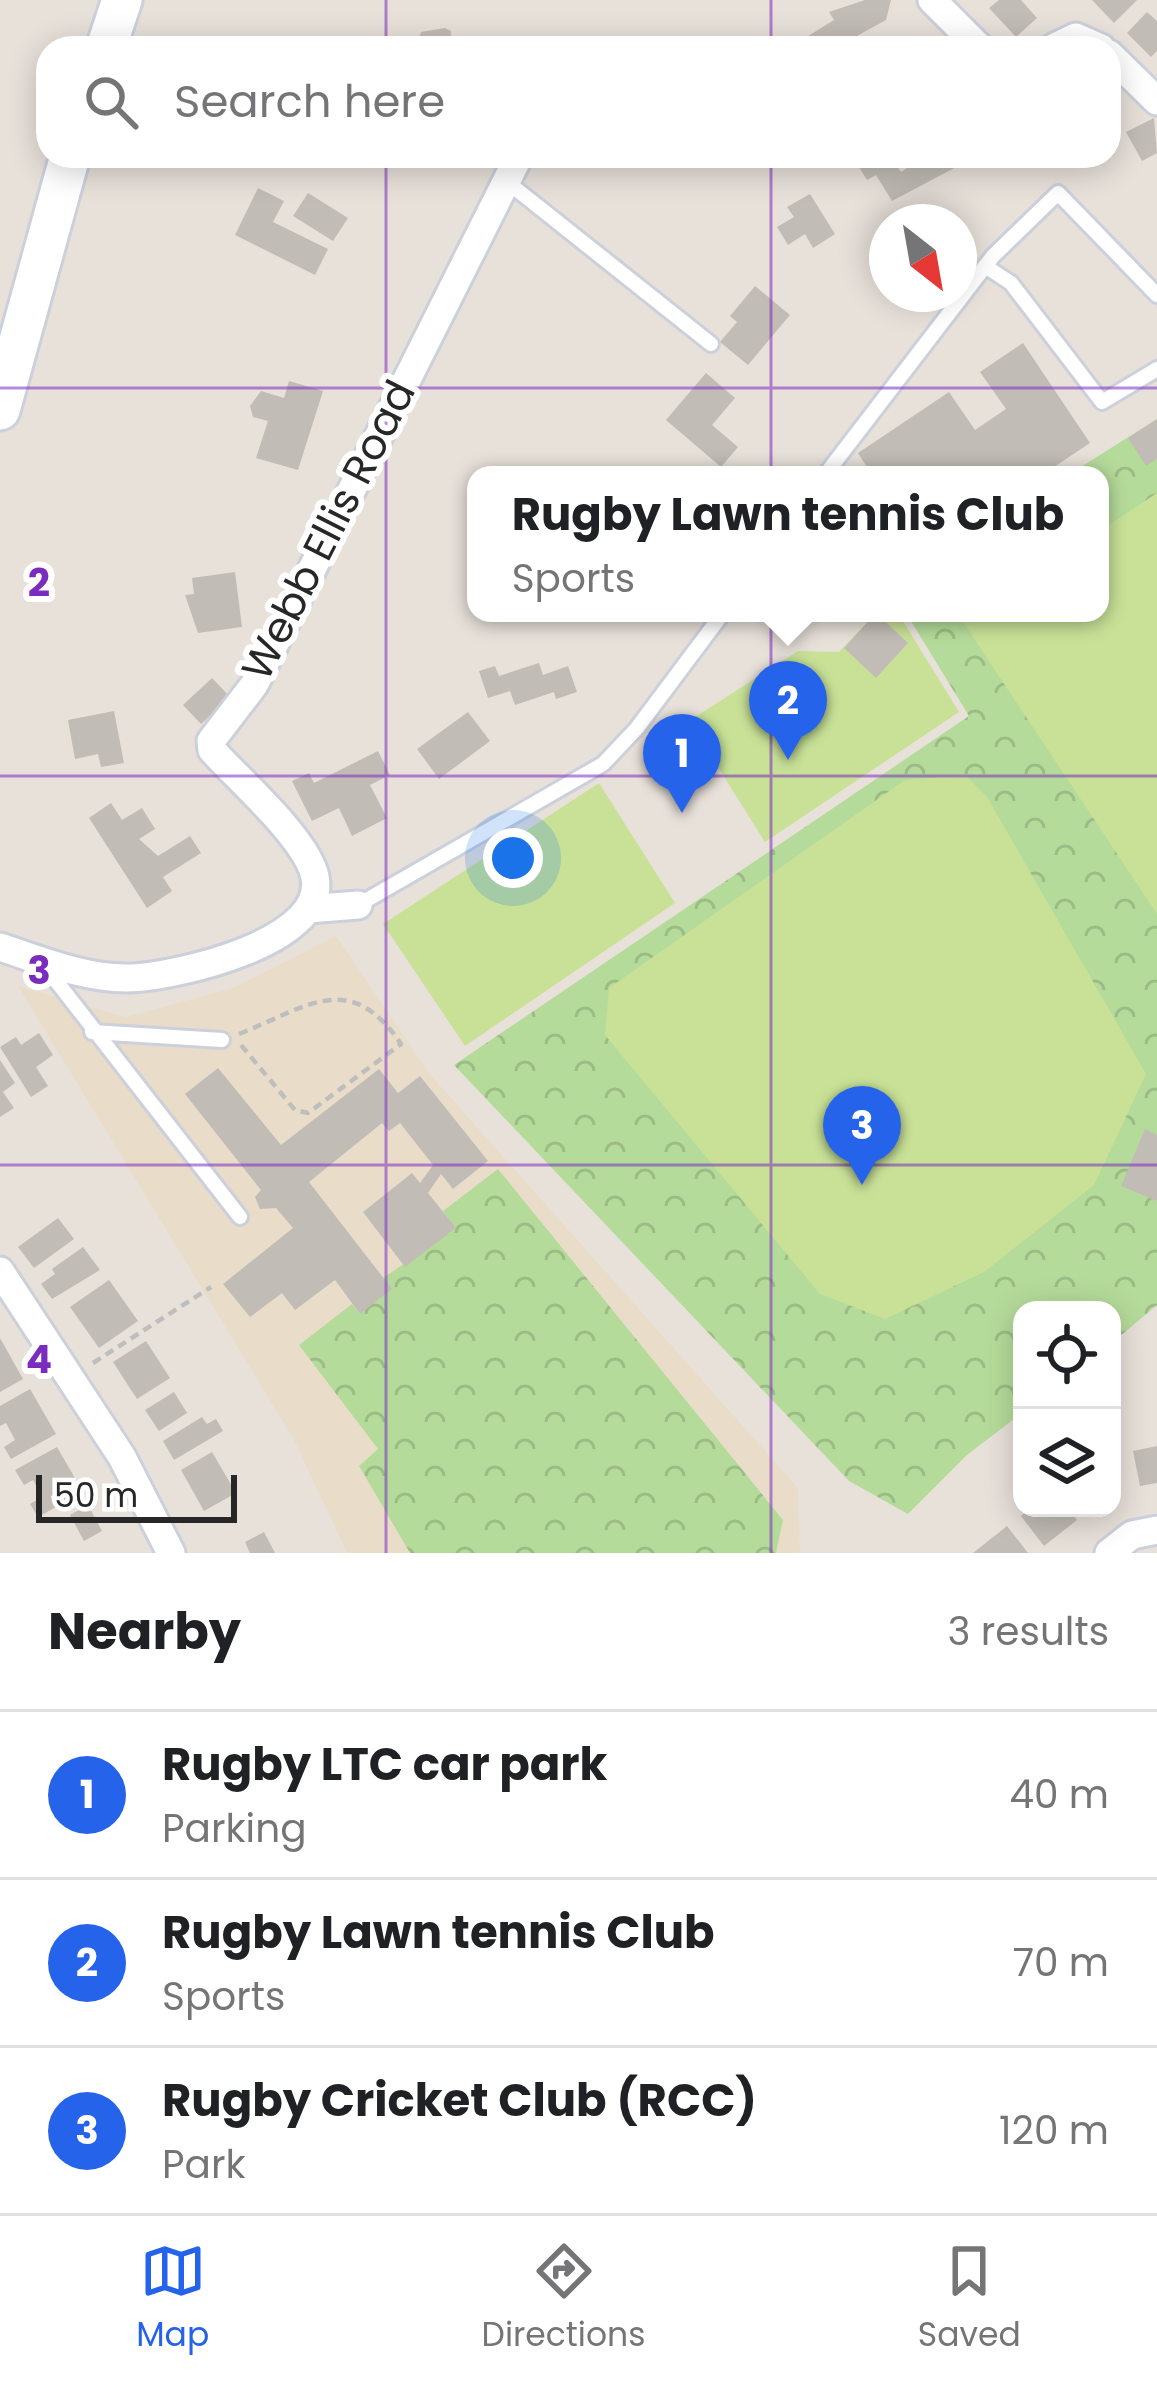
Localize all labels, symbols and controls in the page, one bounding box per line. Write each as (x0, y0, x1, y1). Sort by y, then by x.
search box (36, 36, 1121, 168)
icon: search (78, 69, 144, 135)
text: Search here (174, 70, 445, 133)
north arrow (869, 204, 977, 312)
street label: Webb Ellis Road (227, 370, 430, 691)
popup (467, 466, 1109, 622)
text: Rugby Lawn tennis Club (512, 483, 1064, 546)
text: Sports (512, 551, 635, 606)
text: 2 (28, 555, 50, 610)
pin: 2 (749, 661, 827, 760)
pin: 1 (643, 714, 721, 813)
your location (483, 828, 543, 888)
text: 3 (27, 943, 51, 998)
pin: 3 (823, 1086, 901, 1185)
map controls (1013, 1301, 1121, 1517)
button: locate (1013, 1301, 1121, 1409)
text: 4 (26, 1332, 52, 1387)
button: layers (1013, 1409, 1121, 1517)
scale bar (36, 1469, 237, 1522)
text: 50 m (54, 1472, 138, 1519)
text: Nearby (48, 1595, 241, 1667)
text: 3 results (947, 1604, 1109, 1659)
text: Rugby LTC car park (162, 1733, 607, 1796)
text: 1 (80, 1767, 94, 1822)
text: 40 m (1009, 1767, 1109, 1822)
text: Parking (162, 1801, 307, 1856)
text: Rugby Lawn tennis Club (162, 1901, 715, 1964)
text: 2 (76, 1935, 98, 1990)
text: 70 m (1013, 1935, 1109, 1990)
text: Sports (162, 1969, 285, 2024)
text: Rugby Cricket Club (RCC) (162, 2069, 757, 2132)
text: 3 (75, 2103, 99, 2158)
text: 120 m (999, 2103, 1109, 2158)
text: Park (162, 2137, 246, 2192)
tab: Map (136, 2238, 209, 2360)
tab: Directions (482, 2238, 645, 2360)
tab: Saved (918, 2238, 1021, 2360)

